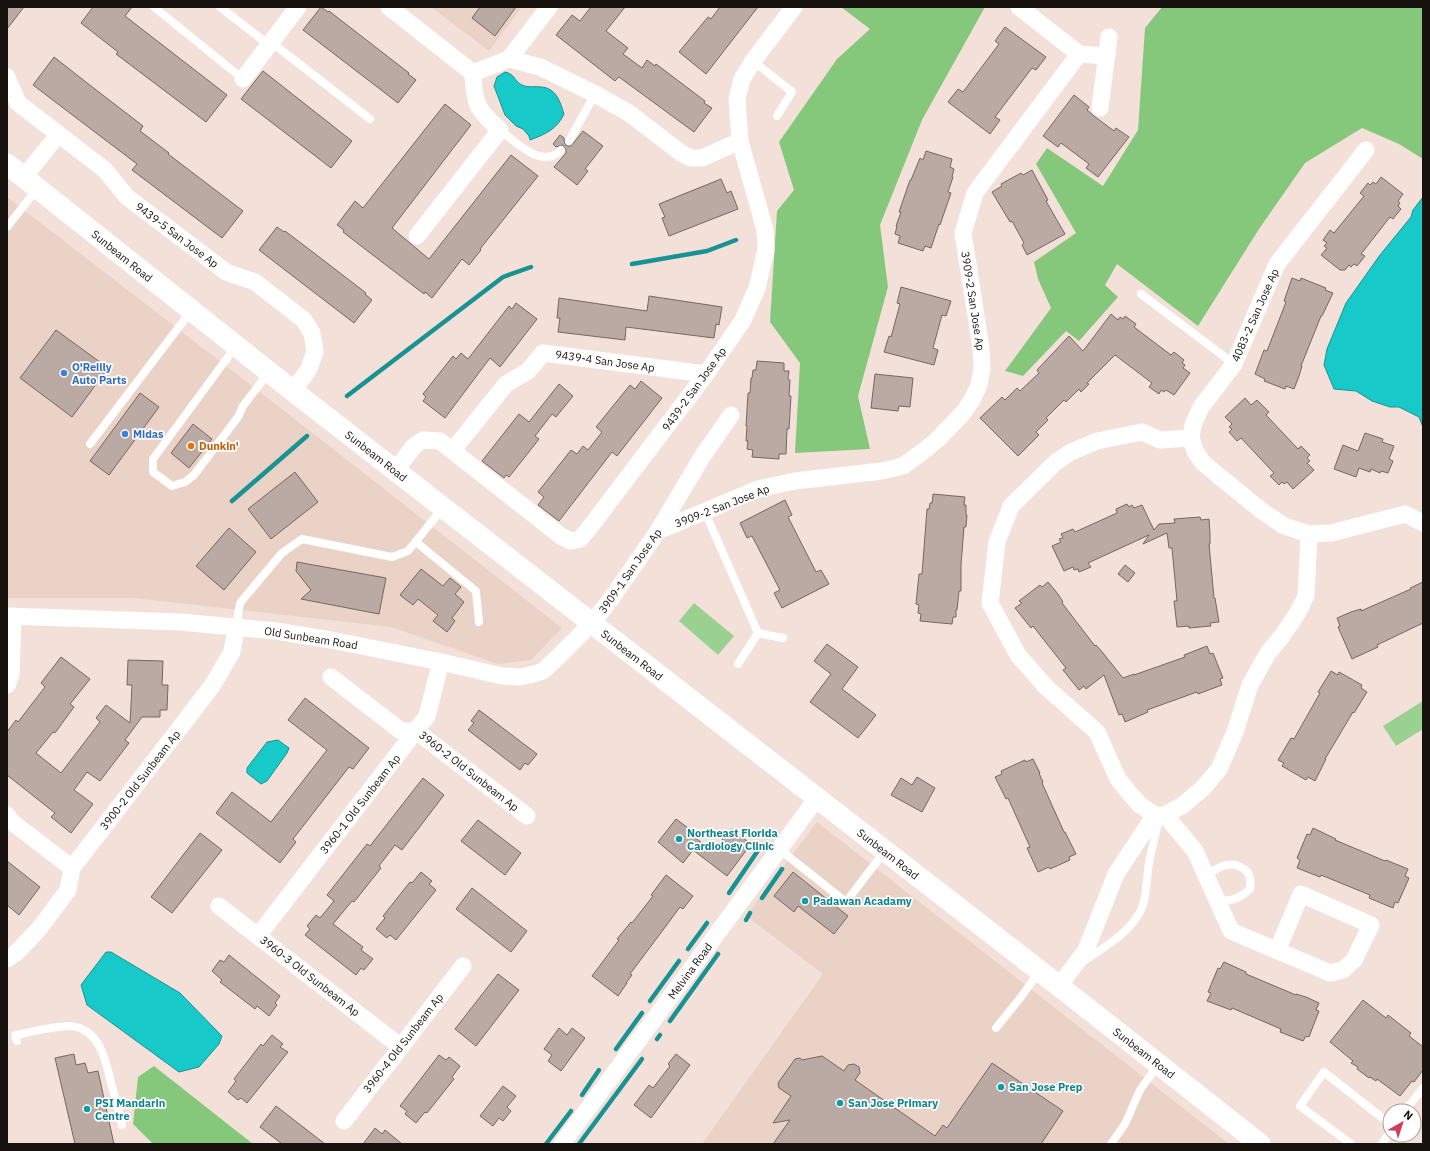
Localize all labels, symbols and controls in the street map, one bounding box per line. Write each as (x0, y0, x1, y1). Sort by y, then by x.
street label: 9439-5 San Jose Ap (133, 199, 221, 271)
street label: Sunbeam Road (89, 227, 155, 285)
street label: 3909-2 San Jose Ap (958, 250, 988, 352)
street label: 4083-2 San Jose Ap (1228, 266, 1282, 364)
street label: 9439-2 San Jose Ap (659, 344, 729, 434)
street label: 9439-4 San Jose Ap (554, 347, 656, 375)
place label: O'Reilly Auto Parts (72, 360, 127, 387)
marker: O'Reilly Auto Parts (59, 368, 69, 378)
place label: Midas (133, 427, 164, 441)
street label: Sunbeam Road (342, 427, 410, 485)
marker: Midas (120, 429, 130, 439)
place label: Dunkin' (199, 439, 239, 453)
marker: Dunkin' (186, 441, 196, 451)
street label: 3909-2 San Jose Ap (673, 481, 771, 531)
street label: 3909-1 San Jose Ap (596, 526, 664, 616)
street label: Old Sunbeam Road (263, 624, 359, 652)
street label: Sunbeam Road (598, 626, 666, 684)
street label: 3900-2 Old Sunbeam Ap (97, 727, 183, 833)
street label: 3960-2 Old Sunbeam Ap (416, 728, 522, 814)
street label: 3960-1 Old Sunbeam Ap (317, 751, 403, 857)
street label: Sunbeam Road (854, 825, 922, 883)
place label: Northeast Florida Cardiology Clinic (687, 826, 778, 853)
marker: Northeast Florida Cardiology Clinic (674, 834, 684, 844)
place label: Padawan Acadamy (813, 894, 912, 908)
marker: Padawan Acadamy (800, 896, 810, 906)
street label: 3960-3 Old Sunbeam Ap (257, 933, 363, 1019)
street label: Melvina Road (665, 940, 715, 1002)
street label: 3960-4 Old Sunbeam Ap (360, 990, 446, 1096)
street label: Sunbeam Road (1110, 1024, 1178, 1082)
place label: San Jose Prep (1009, 1080, 1083, 1094)
marker: San Jose Prep (996, 1082, 1006, 1092)
place label: PSI Mandarin Centre (95, 1096, 165, 1123)
place label: San Jose Primary (848, 1096, 938, 1110)
marker: San Jose Primary (835, 1098, 845, 1108)
north arrow (1382, 1103, 1422, 1143)
marker: PSI Mandarin Centre (82, 1104, 92, 1114)
text: N (1401, 1107, 1416, 1123)

